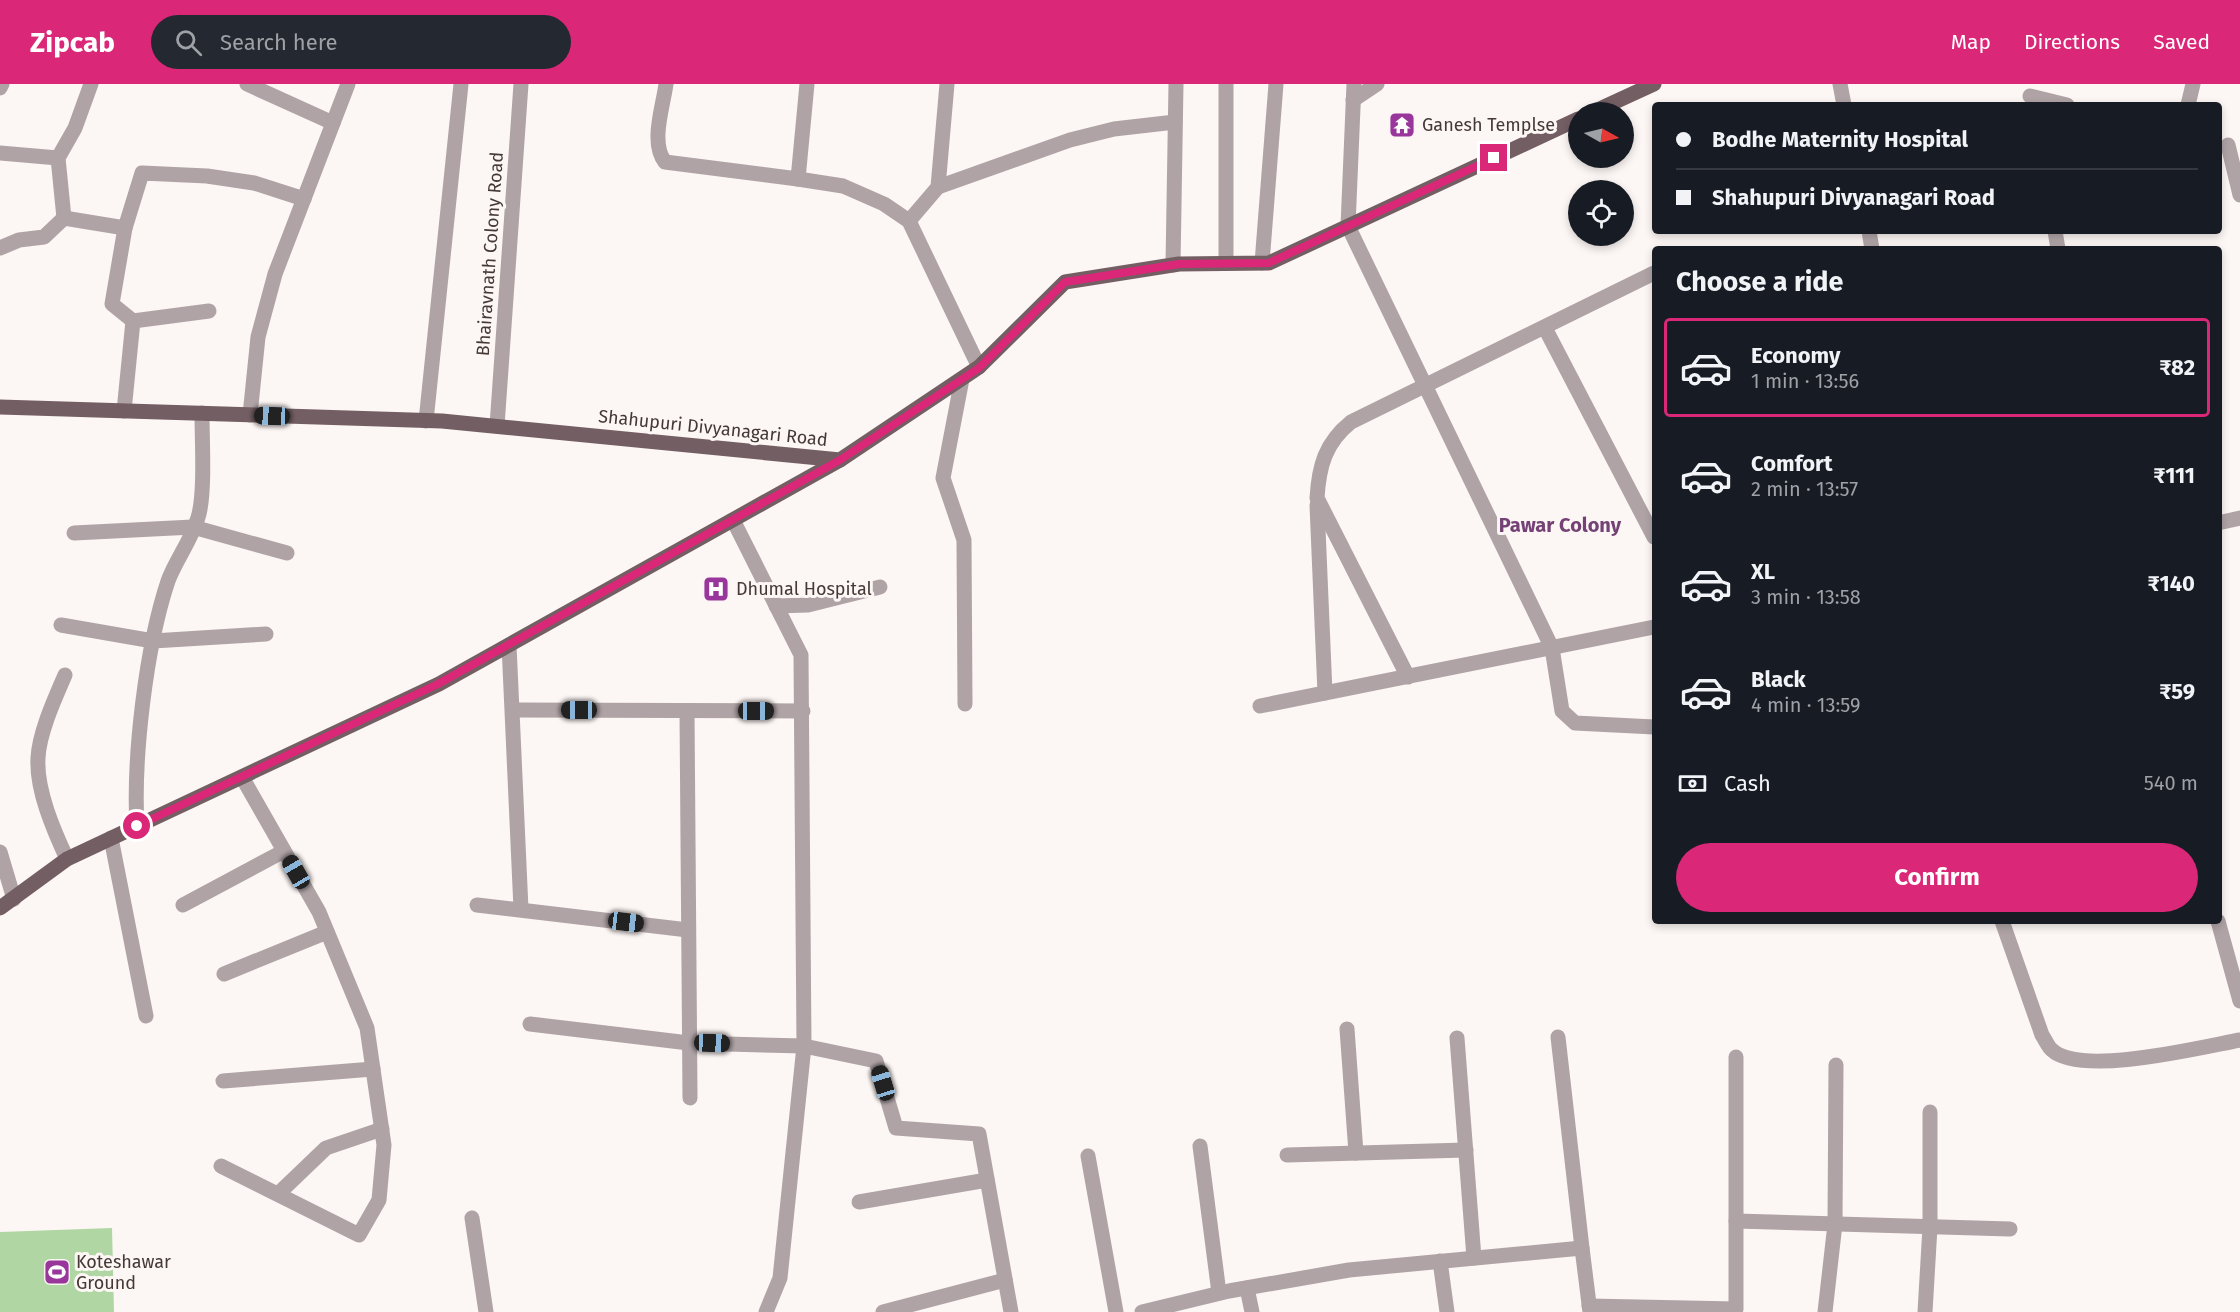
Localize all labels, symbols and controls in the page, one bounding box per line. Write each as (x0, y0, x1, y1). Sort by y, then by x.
search box (151, 15, 571, 69)
text: Zipcab (30, 26, 115, 59)
icon: search (172, 26, 205, 59)
text: Search here (220, 29, 338, 56)
text: Map (1951, 29, 1991, 55)
text: Directions (2024, 29, 2120, 55)
text: Saved (2153, 29, 2210, 55)
north arrow (1568, 102, 1634, 168)
map controls (1568, 102, 1634, 246)
temple icon: Ganesh Templse (1387, 110, 1417, 140)
place label: Ganesh Templse (1422, 114, 1555, 136)
text: Bodhe Maternity Hospital (1712, 126, 1968, 153)
route end (1480, 144, 1507, 171)
street label: Bhairavnath Colony Road (472, 151, 508, 357)
button: locate (1568, 180, 1634, 246)
text: Shahupuri Divyanagari Road (1712, 184, 1995, 211)
text: Choose a ride (1676, 266, 1843, 298)
icon: car (1679, 341, 1733, 395)
text: Economy (1751, 342, 1840, 369)
text: ₹82 (2159, 354, 2195, 381)
text: 1 min · 13:56 (1751, 369, 1859, 393)
street label: Shahupuri Divyanagari Road (597, 405, 829, 451)
car (254, 406, 290, 426)
icon: car (1679, 449, 1733, 503)
text: Comfort (1751, 450, 1832, 477)
text: ₹111 (2153, 462, 2195, 489)
text: 2 min · 13:57 (1751, 477, 1858, 501)
district label: Pawar Colony (1499, 513, 1622, 537)
icon: car (1679, 557, 1733, 611)
text: XL (1751, 558, 1775, 585)
text: ₹140 (2148, 570, 2195, 597)
hospital icon: Dhumal Hospital (701, 574, 731, 604)
place label: Dhumal Hospital (736, 578, 872, 600)
text: 3 min · 13:58 (1751, 585, 1861, 609)
icon: car (1679, 665, 1733, 719)
text: Black (1751, 666, 1806, 693)
text: ₹59 (2159, 678, 2195, 705)
text: 4 min · 13:59 (1751, 693, 1861, 717)
car (561, 701, 597, 719)
car (738, 702, 774, 720)
icon: cash (1676, 767, 1709, 800)
text: Cash (1724, 770, 1771, 797)
text: 540 m (2144, 771, 2198, 795)
route start (123, 812, 150, 839)
button: Confirm (1676, 843, 2198, 912)
car (279, 852, 313, 892)
car (607, 911, 645, 933)
car (694, 1033, 730, 1053)
car (869, 1063, 897, 1103)
place label: Koteshawar Ground (76, 1251, 171, 1294)
sports icon: Koteshawar Ground (42, 1257, 72, 1287)

